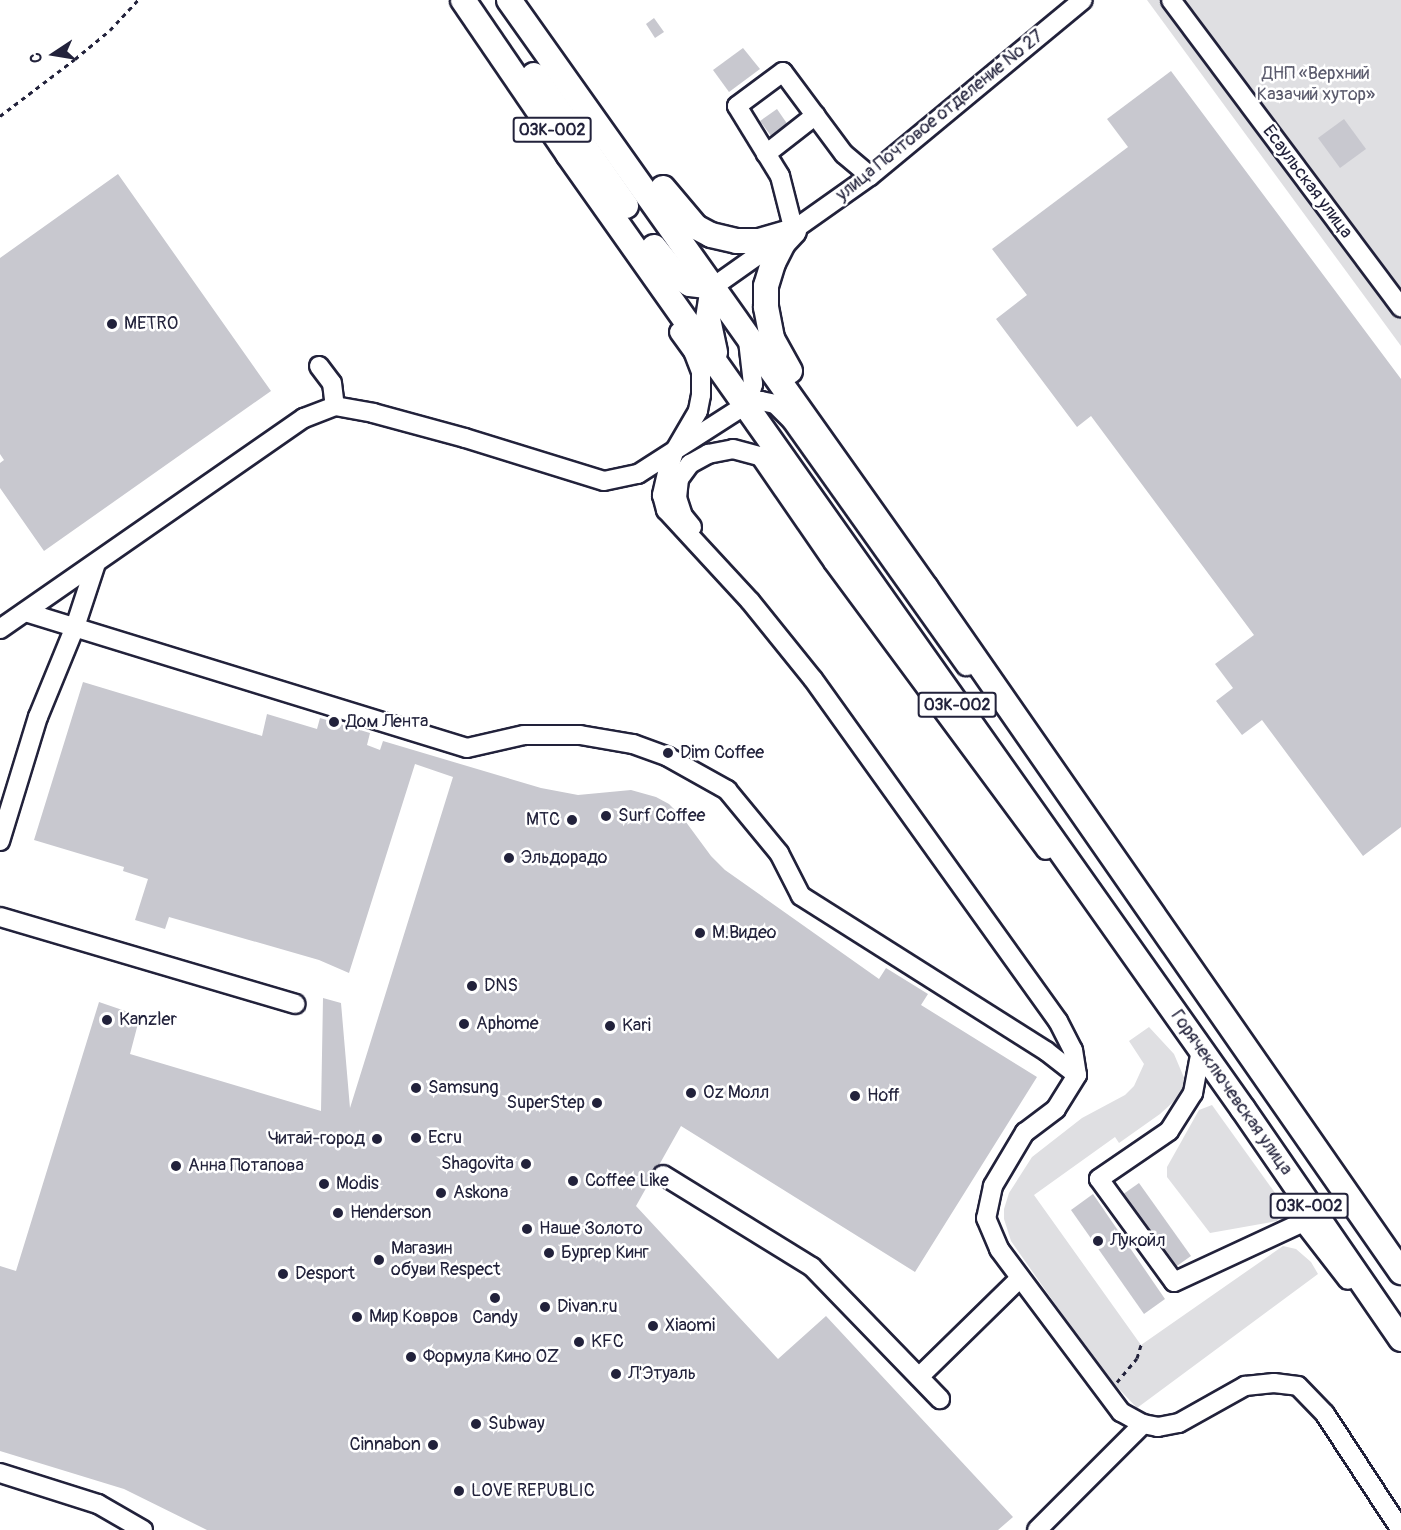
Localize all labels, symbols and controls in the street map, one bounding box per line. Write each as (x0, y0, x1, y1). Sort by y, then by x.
north arrow (24, 24, 84, 84)
street label: улица Почтовое отделение № 27 (832, 26, 1048, 206)
text: С (26, 51, 47, 65)
park label: ДНП «Верхний Казачий хутор» (1257, 64, 1375, 106)
road number: 03К-002 (512, 117, 592, 143)
street label: Есаульская улица (1257, 121, 1357, 243)
place label: METRO (124, 313, 178, 335)
marker: METRO (105, 317, 119, 331)
road number: 03К-002 (916, 692, 998, 718)
place label: Дом Лента (346, 711, 428, 733)
marker: Дом Лента (327, 715, 341, 729)
place label: Dim Coffee (680, 742, 764, 764)
marker: Dim Coffee (661, 746, 675, 760)
place label: Surf Coffee (618, 805, 705, 827)
place label: МТС (526, 809, 560, 831)
marker: Surf Coffee (599, 809, 613, 823)
marker: МТС (565, 813, 579, 827)
place label: Эльдорадо (521, 847, 607, 869)
marker: Эльдорадо (502, 851, 516, 865)
place label: М.Видео (712, 922, 776, 944)
marker: М.Видео (693, 926, 707, 940)
place label: DNS (484, 975, 518, 997)
marker: DNS (465, 979, 479, 993)
street label: Горячеключевская улица (1166, 1006, 1296, 1180)
place label: Kanzler (119, 1009, 177, 1031)
marker: Kanzler (100, 1013, 114, 1027)
place label: Aphome (476, 1013, 539, 1035)
place label: Kari (622, 1015, 651, 1037)
marker: Aphome (457, 1017, 471, 1031)
marker: Kari (603, 1019, 617, 1033)
place label: Samsung (428, 1077, 499, 1099)
marker: Samsung (409, 1081, 423, 1095)
place label: Oz Молл (703, 1082, 769, 1104)
place label: Hoff (867, 1085, 900, 1107)
marker: Oz Молл (684, 1086, 698, 1100)
marker: Hoff (848, 1089, 862, 1103)
place label: SuperStep (507, 1092, 585, 1114)
marker: SuperStep (590, 1096, 604, 1110)
place label: Ecru (428, 1127, 462, 1149)
place label: Читай-город (268, 1128, 365, 1150)
marker: Ecru (409, 1131, 423, 1145)
marker: Читай-город (370, 1132, 384, 1146)
place label: Shagovita (441, 1153, 514, 1175)
place label: Анна Потапова (188, 1155, 304, 1177)
marker: Shagovita (519, 1157, 533, 1171)
marker: Анна Потапова (169, 1159, 183, 1173)
place label: Coffee Like (585, 1170, 669, 1192)
place label: Modis (336, 1173, 379, 1195)
marker: Coffee Like (566, 1174, 580, 1188)
marker: Modis (317, 1177, 331, 1191)
place label: Askona (453, 1182, 508, 1204)
marker: Askona (434, 1186, 448, 1200)
road number: 03К-002 (1268, 1193, 1350, 1219)
place label: Henderson (350, 1202, 431, 1224)
marker: Henderson (331, 1206, 345, 1220)
place label: Наше Золото (539, 1218, 643, 1240)
marker: Наше Золото (520, 1222, 534, 1236)
place label: Лукойл (1110, 1230, 1166, 1252)
marker: Лукойл (1091, 1234, 1105, 1248)
place label: Магазин обуви Respect (391, 1239, 501, 1282)
place label: Бургер Кинг (561, 1242, 649, 1264)
marker: Бургер Кинг (542, 1246, 556, 1260)
marker: Магазин обуви Respect (372, 1253, 386, 1267)
place label: Desport (295, 1263, 355, 1285)
marker: Desport (276, 1267, 290, 1281)
marker: Candy (488, 1291, 502, 1305)
place label: Divan.ru (557, 1296, 618, 1318)
marker: Divan.ru (538, 1300, 552, 1314)
place label: Мир Ковров (369, 1306, 458, 1328)
place label: Candy (472, 1307, 518, 1329)
marker: Мир Ковров (350, 1310, 364, 1324)
place label: Xiaomi (665, 1315, 715, 1337)
marker: Xiaomi (646, 1319, 660, 1333)
place label: KFC (591, 1331, 624, 1353)
marker: KFC (572, 1335, 586, 1349)
place label: Формула Кино OZ (423, 1346, 559, 1368)
marker: Формула Кино OZ (404, 1350, 418, 1364)
place label: Л'Этуаль (628, 1363, 696, 1385)
marker: Л'Этуаль (609, 1367, 623, 1381)
place label: Subway (488, 1413, 545, 1435)
marker: Subway (469, 1417, 483, 1431)
place label: Cinnabon (350, 1434, 421, 1456)
marker: Cinnabon (426, 1438, 440, 1452)
place label: LOVE REPUBLIC (471, 1480, 595, 1502)
marker: LOVE REPUBLIC (452, 1484, 466, 1498)

